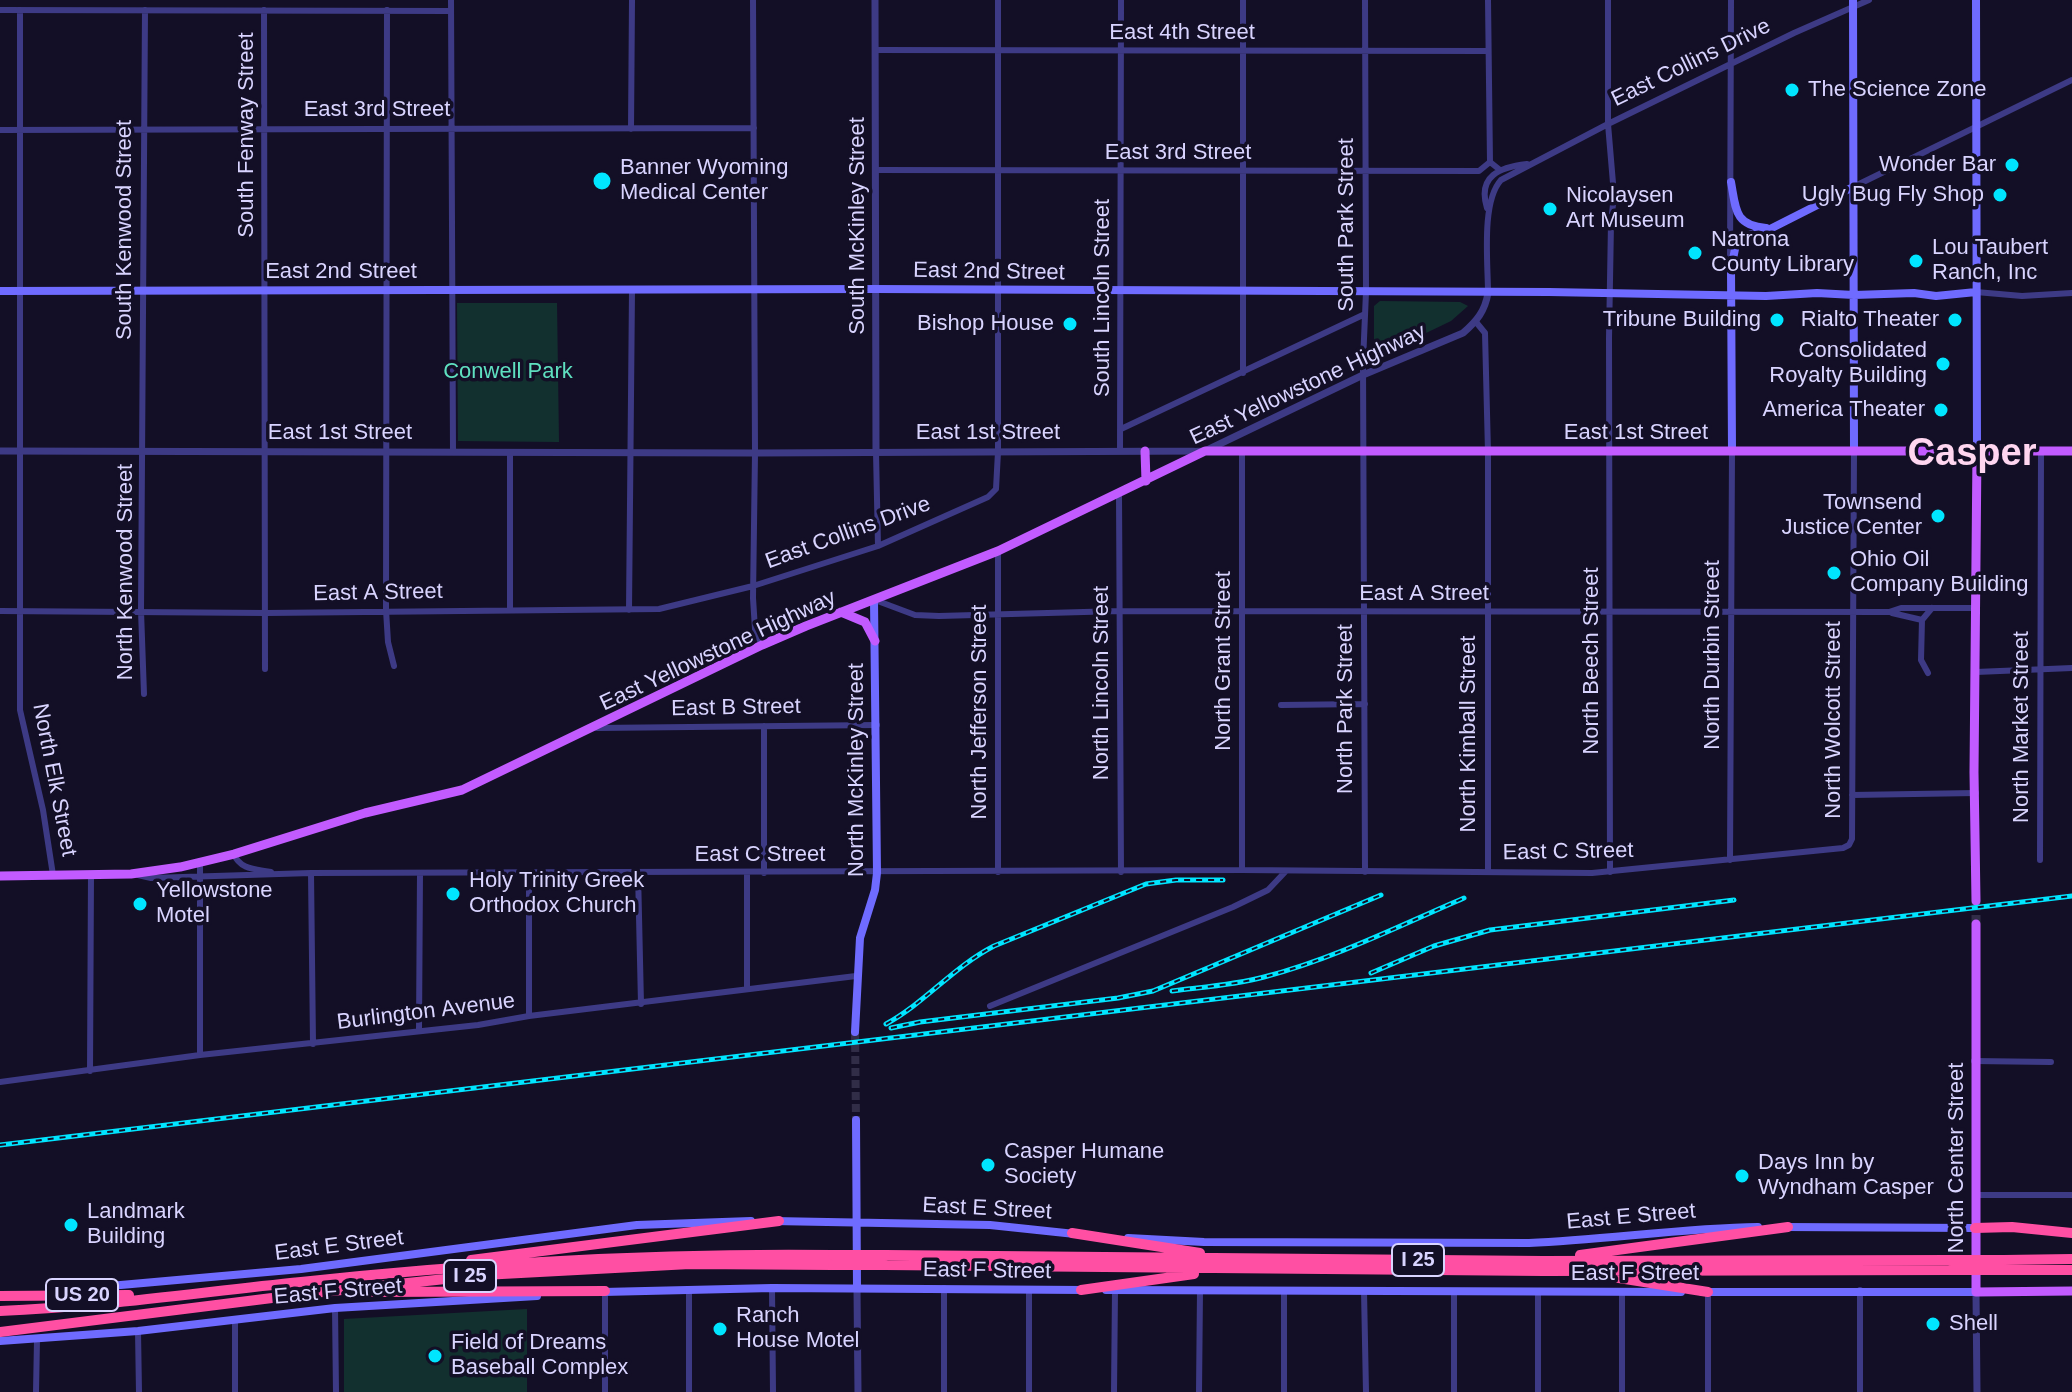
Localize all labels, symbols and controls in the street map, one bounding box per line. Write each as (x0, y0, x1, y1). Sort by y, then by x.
street label: East Collins Drive (1607, 13, 1775, 113)
street label: East 4th Street (1109, 20, 1255, 46)
street label: South Fenway Street (234, 32, 260, 238)
place label: The Science Zone (1808, 77, 1987, 103)
marker: The Science Zone (1783, 81, 1801, 99)
street label: East 3rd Street (304, 97, 450, 123)
street label: South McKinley Street (845, 117, 871, 335)
street label: South Kenwood Street (112, 120, 138, 340)
street label: South Park Street (1334, 138, 1360, 312)
street label: East 3rd Street (1105, 140, 1251, 166)
place label: Wonder Bar (1879, 152, 1996, 178)
place label: Banner Wyoming Medical Center (620, 155, 789, 206)
marker: Wonder Bar (2003, 156, 2021, 174)
marker: Banner Wyoming Medical Center (591, 170, 613, 192)
place label: Ugly Bug Fly Shop (1802, 182, 1984, 208)
place label: Nicolaysen Art Museum (1566, 183, 1685, 234)
marker: Ugly Bug Fly Shop (1991, 186, 2009, 204)
street label: South Lincoln Street (1090, 199, 1116, 397)
marker: Nicolaysen Art Museum (1541, 200, 1559, 218)
place label: Natrona County Library (1711, 227, 1854, 278)
place label: Lou Taubert Ranch, Inc (1932, 235, 2048, 286)
marker: Natrona County Library (1686, 244, 1704, 262)
marker: Lou Taubert Ranch, Inc (1907, 252, 1925, 270)
street label: East 2nd Street (913, 257, 1065, 287)
street label: East 2nd Street (265, 259, 417, 285)
place label: Tribune Building (1603, 307, 1761, 333)
place label: Rialto Theater (1801, 307, 1939, 333)
place label: Bishop House (917, 311, 1054, 337)
marker: Tribune Building (1768, 311, 1786, 329)
marker: Rialto Theater (1946, 311, 1964, 329)
marker: Bishop House (1061, 315, 1079, 333)
street label: East Yellowstone Highway (1186, 319, 1430, 451)
place label: Consolidated Royalty Building (1769, 338, 1927, 390)
marker: Consolidated Royalty Building (1934, 355, 1952, 373)
park label: Conwell Park (443, 359, 573, 385)
place label: America Theater (1762, 397, 1925, 423)
marker: America Theater (1932, 401, 1950, 419)
street label: East 1st Street (268, 420, 412, 446)
street label: East 1st Street (916, 420, 1060, 446)
street label: East 1st Street (1564, 420, 1708, 446)
district label: Casper (1908, 432, 2036, 478)
street label: North Kenwood Street (113, 464, 139, 680)
place label: Townsend Justice Center (1781, 490, 1922, 542)
street label: East Collins Drive (762, 491, 934, 575)
marker: Townsend Justice Center (1929, 507, 1947, 525)
place label: Ohio Oil Company Building (1850, 547, 2029, 598)
street label: North Durbin Street (1700, 560, 1726, 750)
marker: Ohio Oil Company Building (1825, 564, 1843, 582)
street label: North Beech Street (1579, 567, 1605, 755)
street label: North Grant Street (1211, 571, 1237, 751)
street label: East A Street (313, 579, 443, 607)
street label: East A Street (1359, 581, 1489, 607)
street label: East Yellowstone Highway (596, 585, 840, 717)
street label: North Lincoln Street (1089, 586, 1115, 780)
street label: North Jefferson Street (967, 605, 993, 819)
street label: North Wolcott Street (1821, 621, 1847, 819)
street label: North Park Street (1333, 624, 1359, 794)
street label: North Market Street (2009, 631, 2035, 823)
street label: North Kimball Street (1456, 636, 1482, 832)
street label: North McKinley Street (844, 663, 870, 877)
street label: East B Street (671, 694, 801, 722)
street label: North Elk Street (26, 701, 82, 859)
street label: East C Street (1502, 838, 1634, 866)
street label: East C Street (695, 842, 825, 868)
place label: Holy Trinity Greek Orthodox Church (469, 868, 644, 920)
place label: Yellowstone Motel (156, 878, 273, 930)
marker: Holy Trinity Greek Orthodox Church (444, 885, 462, 903)
marker: Yellowstone Motel (131, 895, 149, 913)
street label: Burlington Avenue (335, 988, 517, 1036)
street label: North Center Street (1944, 1063, 1970, 1253)
place label: Casper Humane Society (1004, 1139, 1164, 1190)
place label: Days Inn by Wyndham Casper (1758, 1150, 1934, 1202)
marker: Casper Humane Society (979, 1156, 997, 1174)
marker: Days Inn by Wyndham Casper (1733, 1167, 1751, 1185)
street label: East E Street (922, 1192, 1052, 1226)
street label: East E Street (1565, 1198, 1697, 1236)
place label: Landmark Building (87, 1199, 185, 1250)
marker: Landmark Building (62, 1216, 80, 1234)
street label: East E Street (273, 1225, 405, 1267)
road number: I 25 (1392, 1244, 1444, 1276)
street label: East F Street (923, 1257, 1051, 1285)
road number: I 25 (444, 1260, 496, 1292)
street label: East F Street (1571, 1261, 1699, 1287)
street label: East F Street (273, 1273, 403, 1311)
road number: US 20 (46, 1279, 118, 1311)
place label: Ranch House Motel (736, 1303, 860, 1354)
place label: Shell (1949, 1311, 1998, 1337)
marker: Shell (1924, 1315, 1942, 1333)
marker: Ranch House Motel (711, 1320, 729, 1338)
place label: Field of Dreams Baseball Complex (451, 1330, 628, 1382)
marker: Field of Dreams Baseball Complex (426, 1347, 444, 1365)

